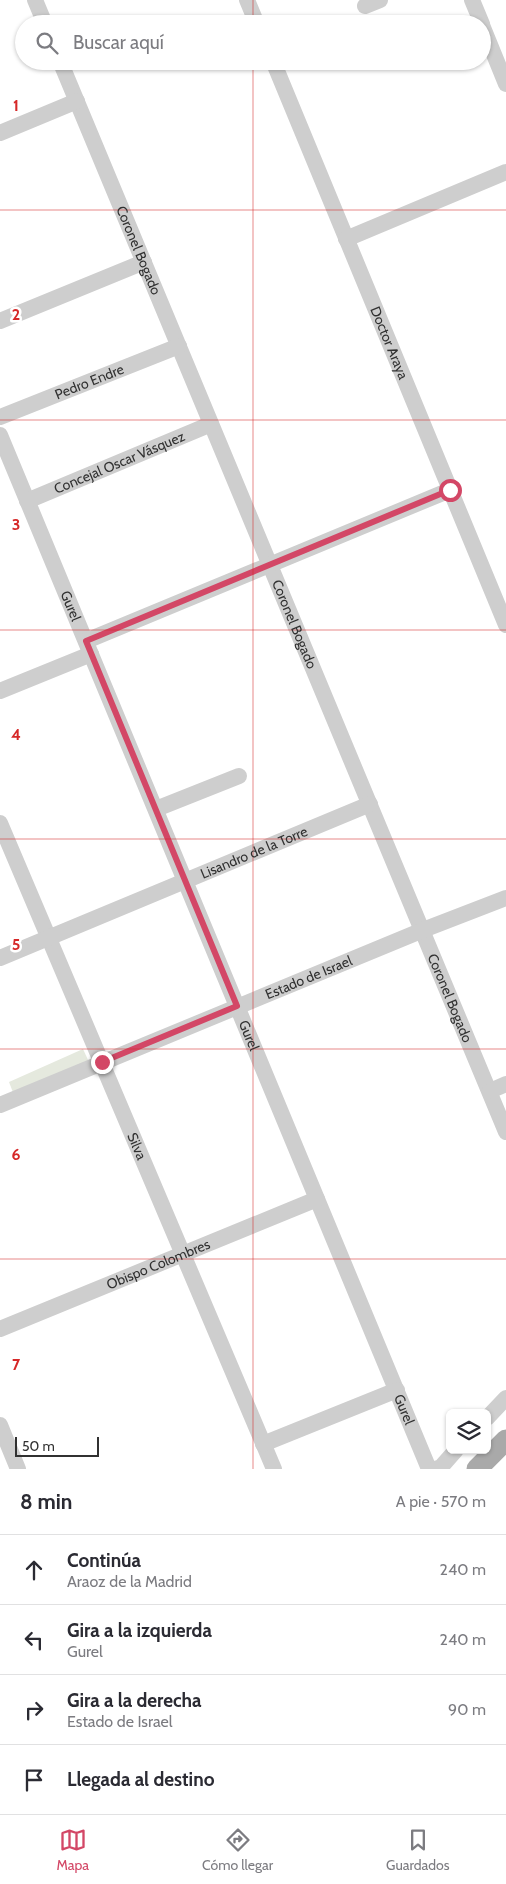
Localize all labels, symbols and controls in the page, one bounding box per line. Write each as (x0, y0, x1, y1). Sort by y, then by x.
search box (15, 15, 491, 70)
icon: search (33, 29, 61, 57)
text: Buscar aquí (73, 31, 164, 54)
text: 1 (13, 96, 19, 115)
street label: Coronel Bogado (112, 203, 165, 298)
street label: Doctor Araya (366, 304, 413, 382)
text: 2 (12, 305, 20, 324)
street label: Pedro Endre (52, 360, 126, 403)
street label: Concejal Oscar Vásquez (51, 427, 188, 498)
route start (439, 479, 462, 502)
text: 3 (12, 515, 20, 534)
street label: Coronel Bogado (268, 577, 321, 672)
street label: Gurel (57, 588, 85, 624)
text: 4 (11, 725, 21, 744)
street label: Lisandro de la Torre (198, 822, 310, 883)
text: 5 (12, 935, 20, 954)
street label: Estado de Israel (262, 951, 355, 1003)
street label: Coronel Bogado (424, 951, 477, 1046)
street label: Gurel (235, 1017, 264, 1054)
route end (91, 1051, 114, 1074)
street label: Silva (123, 1130, 151, 1163)
text: 6 (12, 1145, 21, 1164)
street label: Obispo Colombres (104, 1235, 213, 1293)
text: 7 (12, 1355, 21, 1374)
street label: Gurel (390, 1392, 419, 1428)
map controls (446, 1409, 491, 1454)
button: layers (446, 1409, 491, 1454)
scale bar (15, 1434, 99, 1457)
text: 50 m (22, 1437, 55, 1455)
text: 8 min (20, 1489, 72, 1514)
text: A pie · 570 m (396, 1492, 486, 1511)
text: Continúa (67, 1549, 141, 1572)
icon: ahead (20, 1556, 48, 1584)
text: 240 m (440, 1560, 486, 1579)
text: Araoz de la Madrid (67, 1572, 192, 1591)
text: Gira a la izquierda (67, 1619, 212, 1642)
icon: left (20, 1626, 48, 1654)
text: 240 m (440, 1630, 486, 1649)
text: Gurel (67, 1642, 103, 1661)
text: Gira a la derecha (67, 1689, 202, 1712)
icon: right (20, 1696, 48, 1724)
text: 90 m (448, 1700, 486, 1719)
text: Estado de Israel (67, 1712, 173, 1731)
icon: arrive (20, 1766, 48, 1794)
text: Llegada al destino (67, 1768, 214, 1791)
tab: Mapa (57, 1826, 89, 1874)
tab: Cómo llegar (202, 1826, 273, 1874)
tab: Guardados (386, 1826, 449, 1874)

